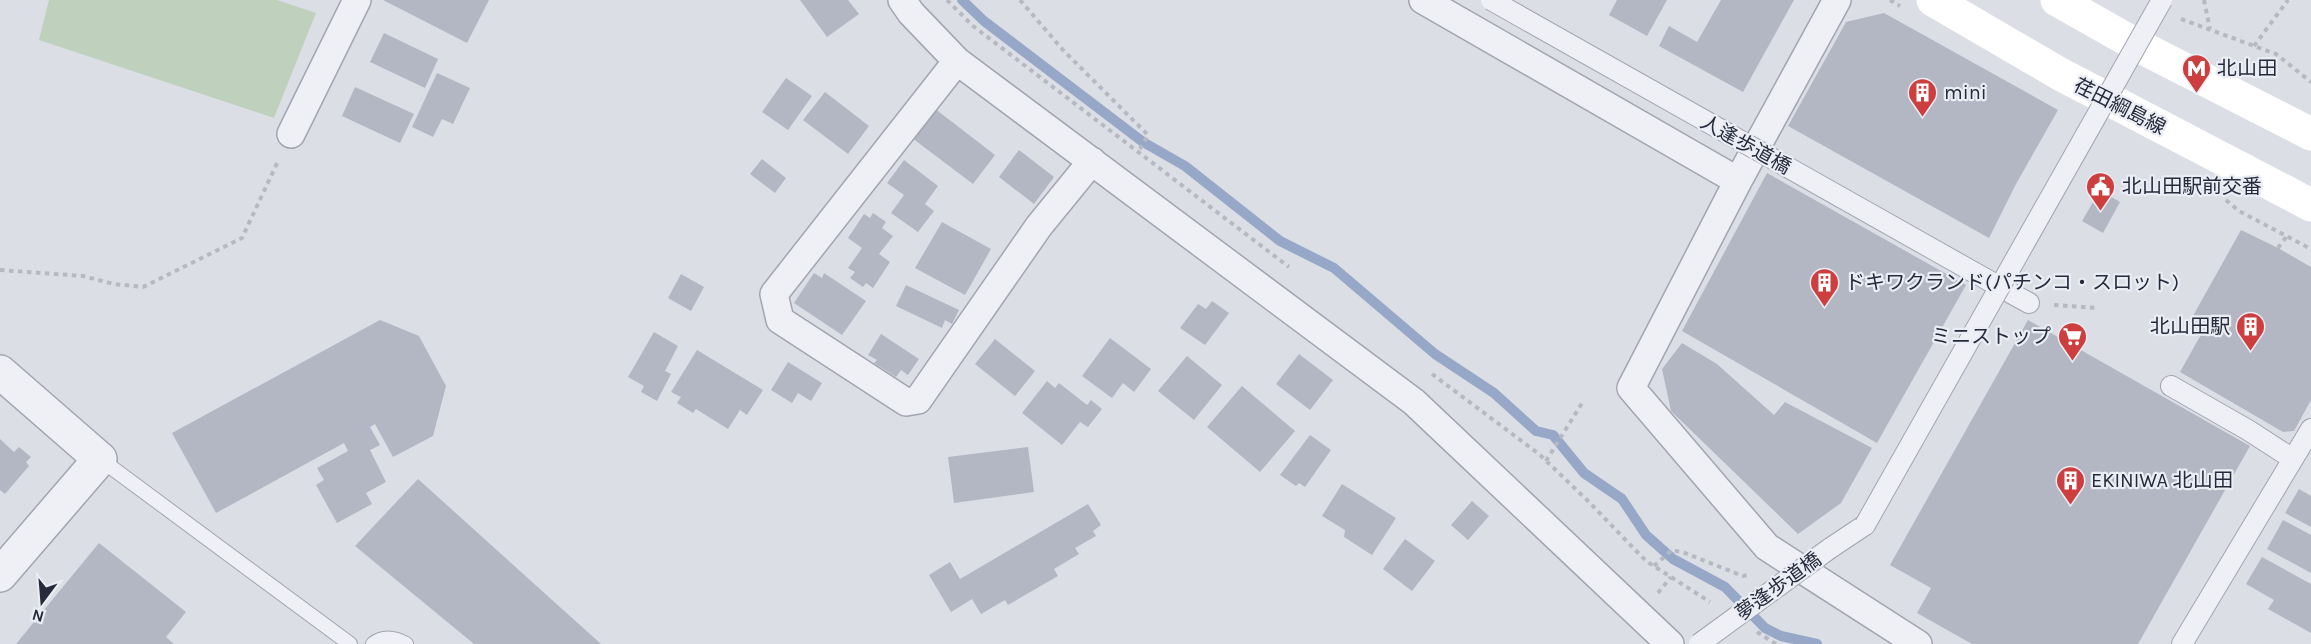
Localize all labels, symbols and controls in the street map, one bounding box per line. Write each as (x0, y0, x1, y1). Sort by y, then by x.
metro station icon: 北山田 (2180, 52, 2212, 94)
place label: 北山田 (2217, 57, 2277, 80)
street label: 荏田綱島線 (2070, 73, 2170, 139)
building icon: mini (1907, 76, 1939, 118)
place label: mini (1944, 81, 1987, 104)
street label: 人逢歩道橋 (1696, 110, 1795, 179)
public building icon: 北山田駅前交番 (2085, 170, 2117, 212)
place label: 北山田駅前交番 (2122, 175, 2262, 198)
building icon: ドキワクランド(パチンコ・スロット) (1808, 266, 1840, 308)
place label: ドキワクランド(パチンコ・スロット) (1845, 271, 2179, 294)
building icon: 北山田駅 (2235, 310, 2267, 352)
place label: 北山田駅 (2150, 315, 2230, 338)
supermarket icon: ミニストップ (2056, 320, 2088, 362)
place label: ミニストップ (1931, 325, 2051, 348)
building icon: EKINIWA 北山田 (2054, 464, 2086, 506)
place label: EKINIWA 北山田 (2091, 469, 2233, 492)
street label: 夢逢歩道橋 (1731, 548, 1826, 625)
north arrow (12, 572, 72, 632)
text: N (30, 605, 46, 627)

